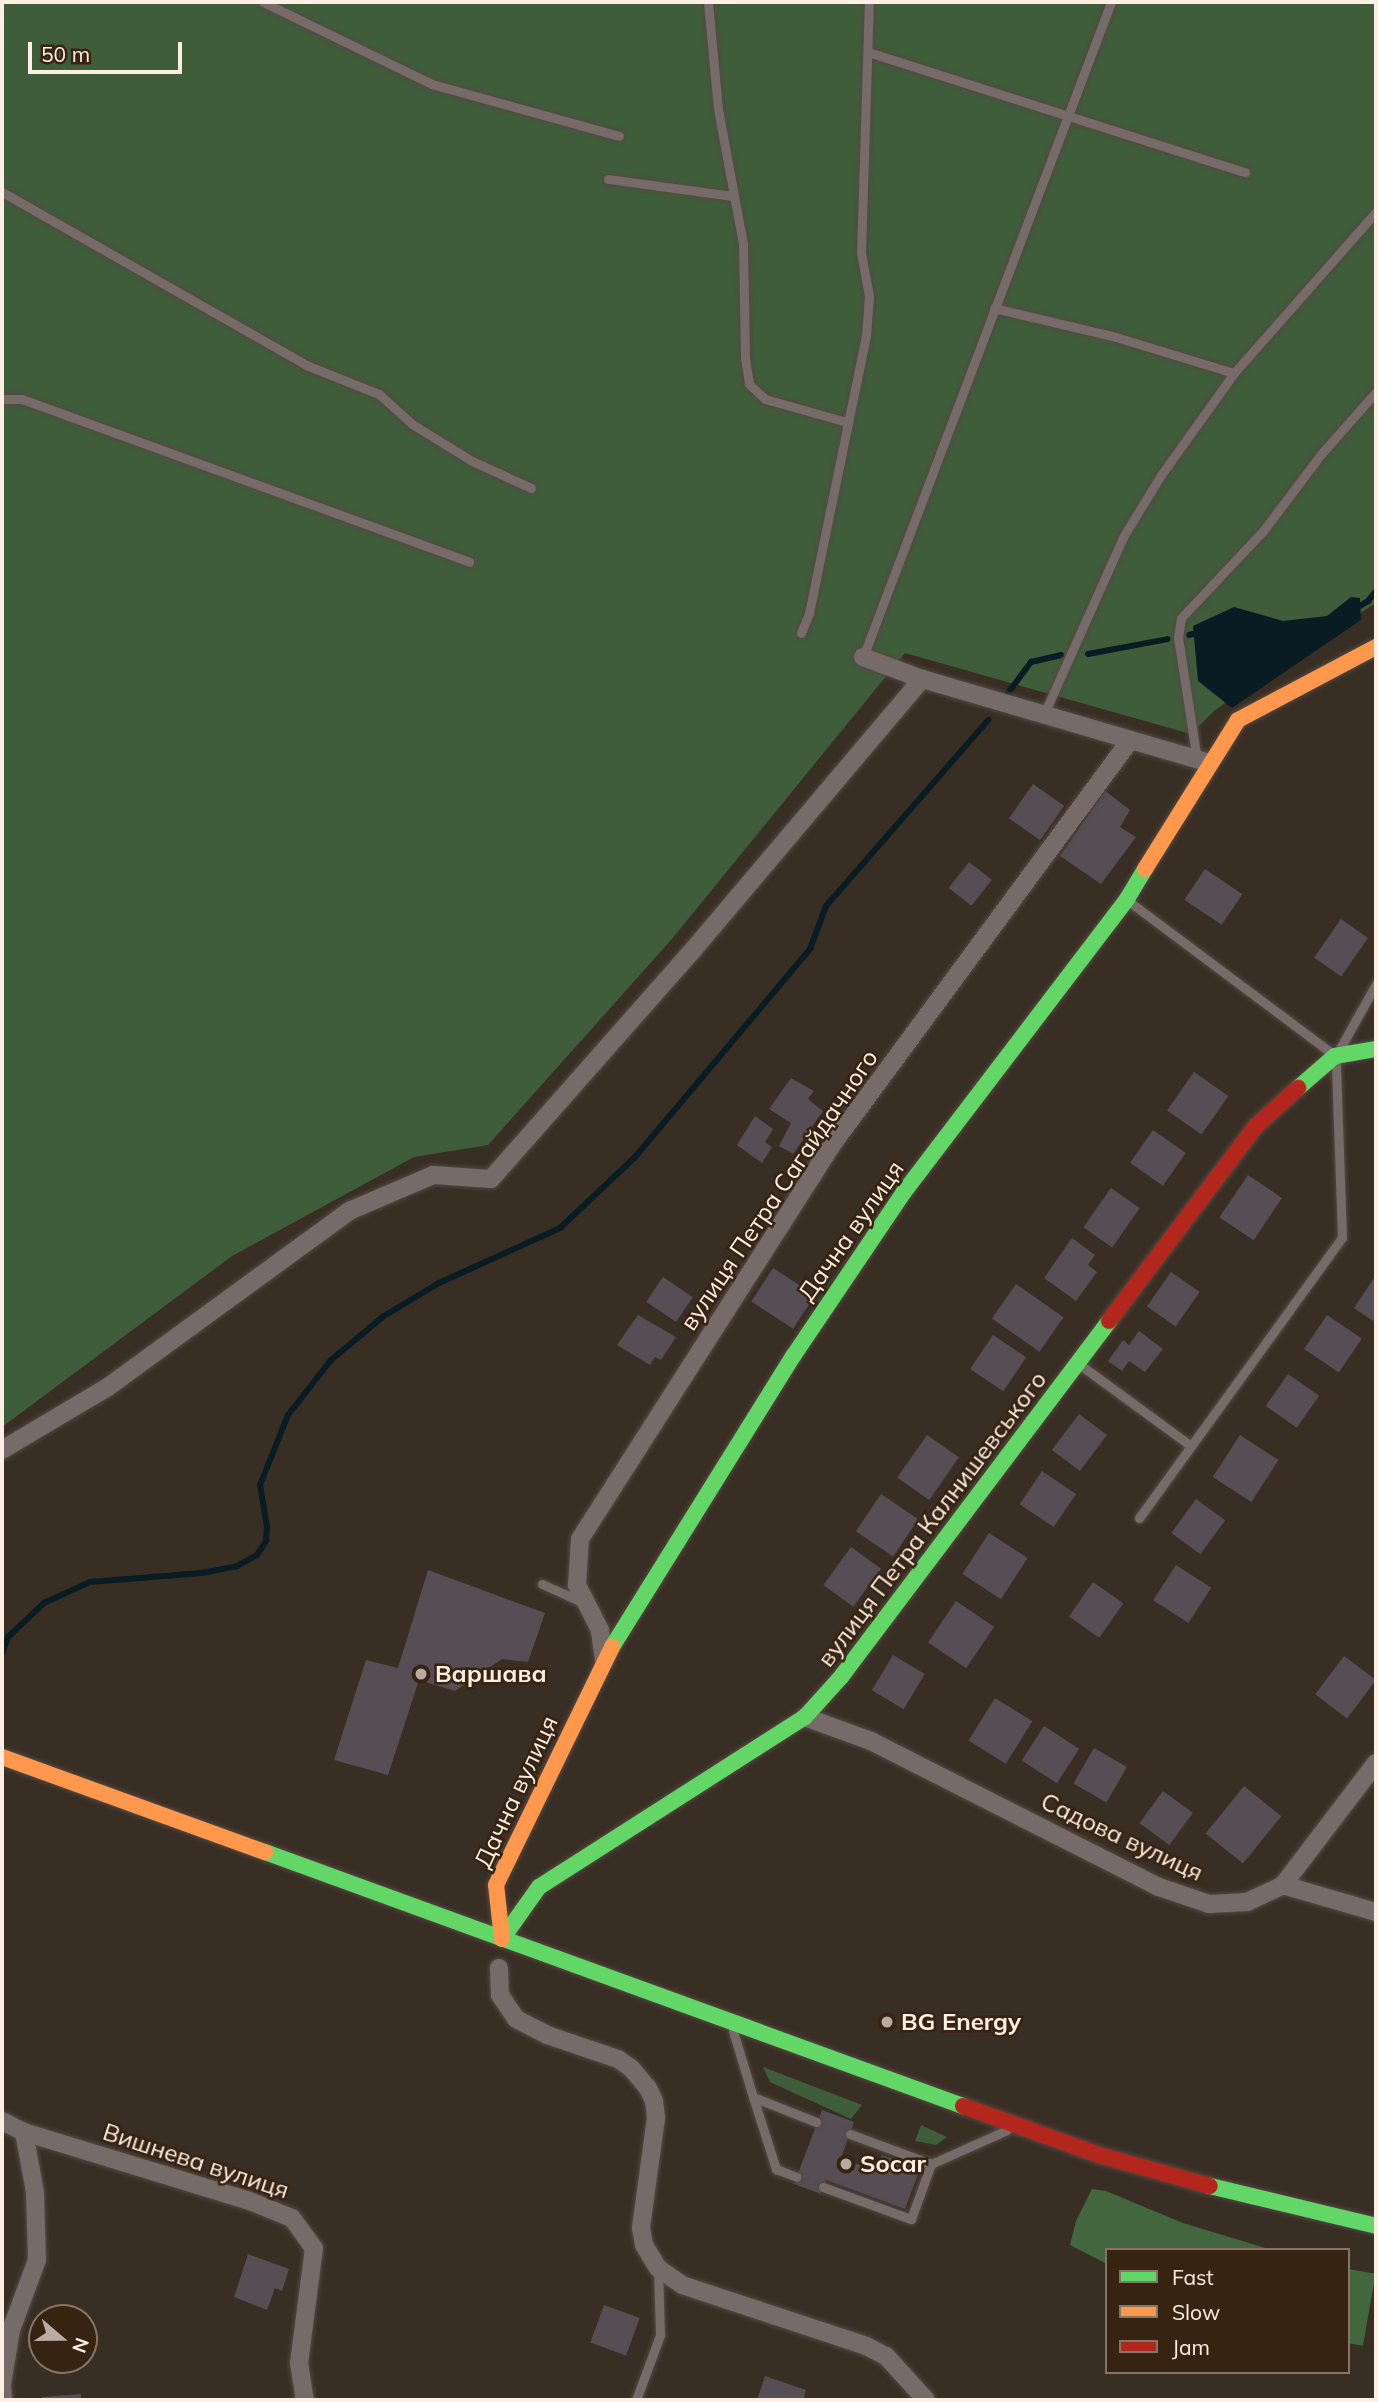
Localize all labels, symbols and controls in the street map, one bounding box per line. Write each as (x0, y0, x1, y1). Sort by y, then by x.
scale bar (32, 28, 186, 72)
text: 50 m (41, 41, 90, 67)
street label: вулиця Петра Сагайдачного (674, 1044, 884, 1336)
street label: Дачна вулиця (792, 1155, 910, 1307)
street label: вулиця Петра Калнишевського (811, 1366, 1053, 1672)
place label: Варшава (435, 1660, 547, 1688)
marker: Варшава (413, 1666, 429, 1682)
street label: Дачна вулиця (468, 1711, 564, 1873)
street label: Садова вулиця (1036, 1787, 1208, 1887)
place label: BG Energy (901, 2008, 1021, 2036)
marker: BG Energy (879, 2014, 895, 2030)
street label: Вишнева вулиця (99, 2117, 293, 2205)
place label: Socar (860, 2150, 926, 2178)
marker: Socar (838, 2156, 854, 2172)
legend (1105, 2248, 1350, 2374)
text: Fast (1172, 2264, 1214, 2290)
text: Slow (1172, 2299, 1220, 2325)
north arrow (28, 2304, 98, 2374)
text: Jam (1172, 2334, 1210, 2360)
text: N (67, 2335, 95, 2356)

